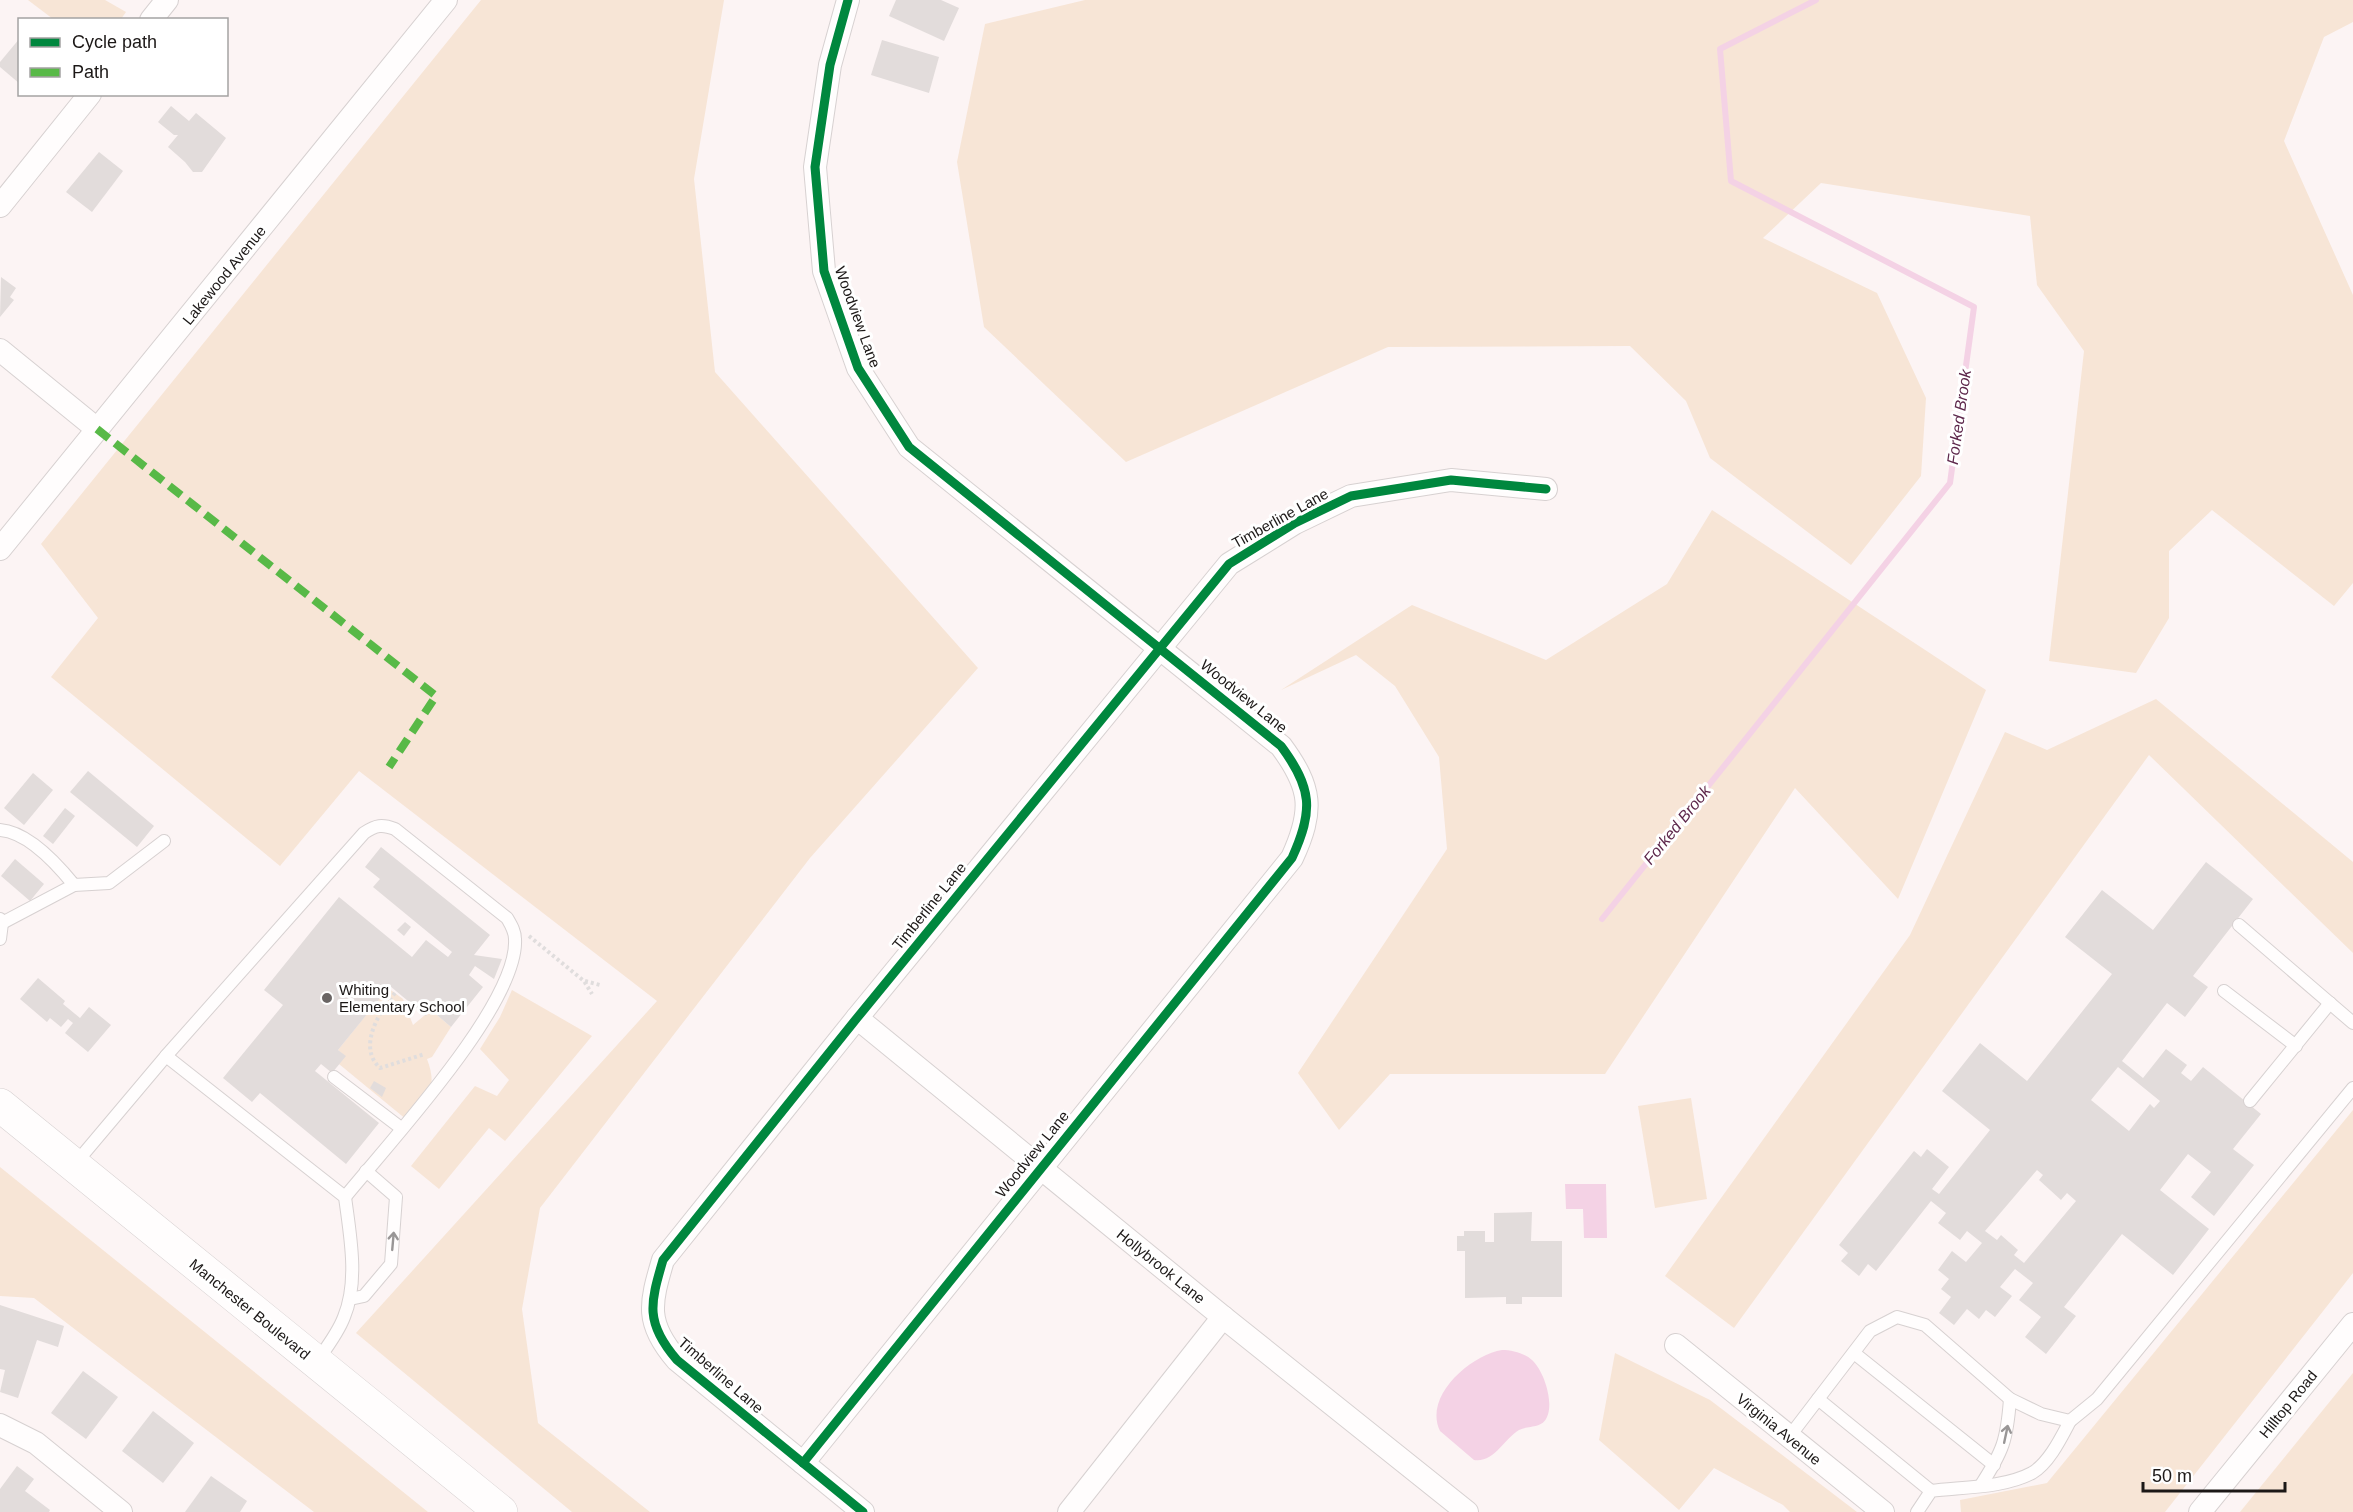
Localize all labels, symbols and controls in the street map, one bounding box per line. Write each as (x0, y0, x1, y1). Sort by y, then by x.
legend (18, 18, 228, 96)
text: Cycle path (72, 32, 157, 52)
text: Path (72, 62, 109, 82)
street label: Lakewood Avenue (179, 222, 269, 328)
street label: Woodview Lane (832, 264, 884, 370)
water label: Forked Brook (1944, 367, 1974, 466)
street label: Timberline Lane (1229, 485, 1331, 551)
street label: Woodview Lane (1197, 656, 1291, 736)
water label: Forked Brook (1640, 782, 1714, 868)
street label: Timberline Lane (889, 859, 969, 953)
place label: Whiting Elementary School (339, 981, 465, 1015)
marker: Whiting Elementary School (320, 991, 334, 1005)
street label: Woodview Lane (992, 1107, 1072, 1201)
street label: Hollybrook Lane (1114, 1225, 1208, 1307)
one-way arrow (388, 1232, 399, 1252)
street label: Manchester Boulevard (186, 1255, 314, 1363)
street label: Timberline Lane (675, 1333, 767, 1417)
street label: Hilltop Road (2256, 1367, 2320, 1441)
street label: Virginia Avenue (1733, 1390, 1825, 1468)
one-way arrow (2001, 1424, 2012, 1444)
scale bar (2143, 1455, 2286, 1493)
text: 50 m (2152, 1466, 2192, 1486)

